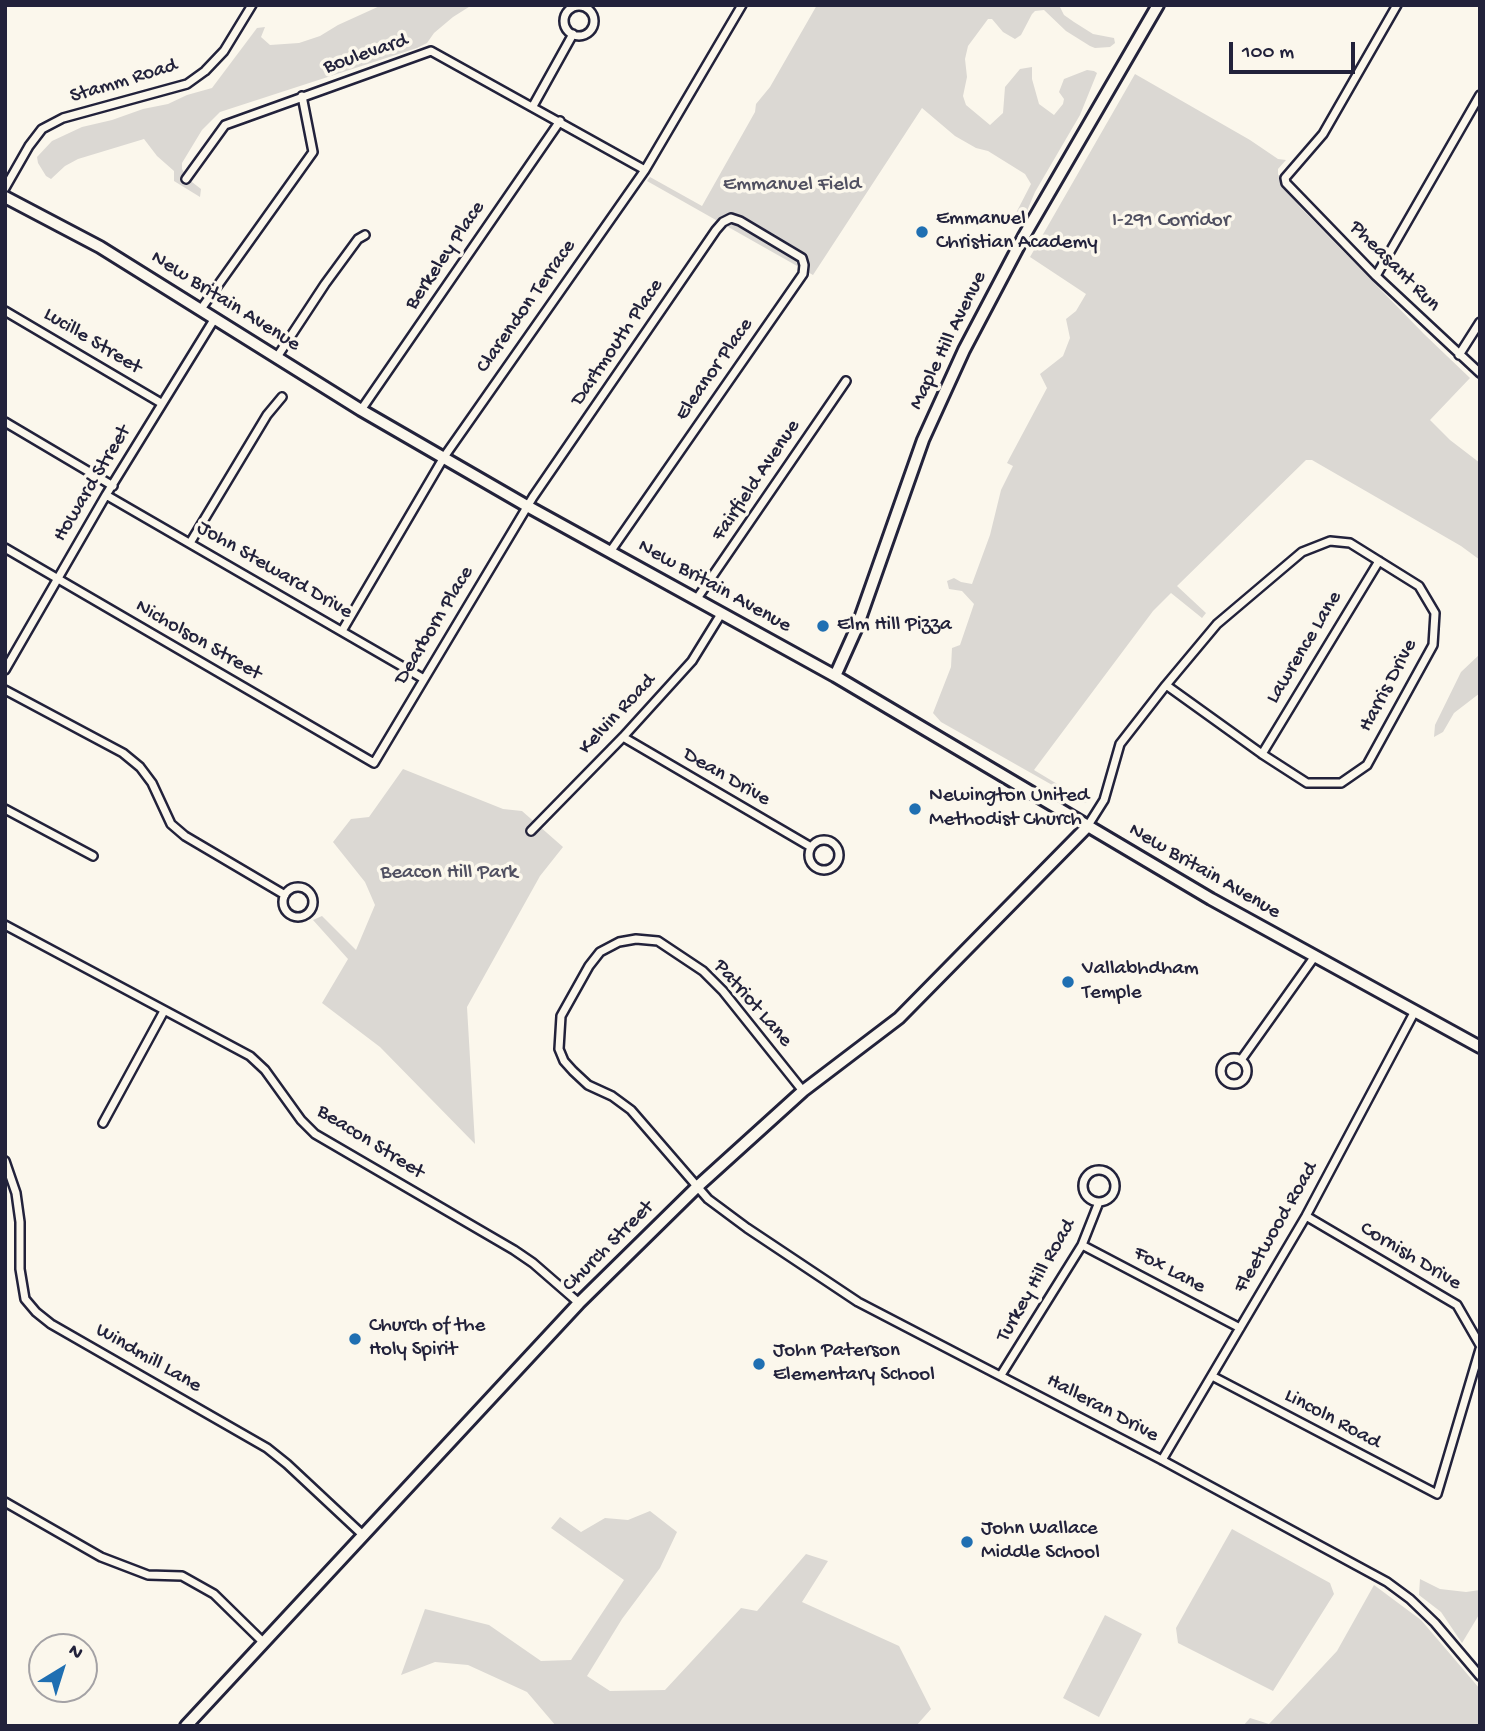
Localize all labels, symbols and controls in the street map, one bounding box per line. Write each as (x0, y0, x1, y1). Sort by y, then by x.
scale bar (1233, 28, 1359, 72)
street label: Boulevard (320, 29, 412, 81)
text: 100 m (1242, 41, 1294, 66)
street label: Stamm Road (67, 54, 181, 110)
park label: Emmanuel Field (723, 173, 861, 199)
street label: Berkeley Place (400, 197, 492, 315)
place label: Emmanuel Christian Academy (936, 207, 1098, 257)
park label: I-291 Corridor (1112, 209, 1230, 235)
street label: Pheasant Run (1343, 216, 1445, 318)
marker: Emmanuel Christian Academy (914, 224, 930, 240)
street label: Clarendon Terrace (472, 235, 582, 379)
street label: New Britain Avenue (146, 246, 304, 358)
street label: Maple Hill Avenue (905, 268, 993, 414)
street label: Dartmouth Place (566, 275, 670, 411)
street label: Lucille Street (38, 303, 146, 381)
street label: Eleanor Place (670, 314, 760, 426)
street label: Fairfield Avenue (707, 415, 807, 547)
street label: Howard Street (48, 421, 138, 547)
street label: John Steward Drive (192, 516, 356, 626)
street label: New Britain Avenue (633, 534, 795, 640)
street label: Dearborn Place (390, 562, 480, 690)
street label: Lawrence Lane (1261, 587, 1349, 709)
street label: Nicholson Street (130, 595, 266, 687)
place label: Elm Hill Pizza (837, 613, 952, 639)
marker: Elm Hill Pizza (815, 618, 831, 634)
street label: Harris Drive (1354, 635, 1424, 737)
street label: Kelvin Road (574, 669, 662, 761)
street label: Dean Drive (678, 743, 774, 813)
place label: Newington United Methodist Church (929, 784, 1089, 834)
marker: Newington United Methodist Church (907, 801, 923, 817)
street label: New Britain Avenue (1123, 818, 1285, 926)
park label: Beacon Hill Park (380, 861, 518, 887)
street label: Patriot Lane (707, 955, 797, 1053)
place label: Vallabhdham Temple (1082, 957, 1199, 1007)
marker: Vallabhdham Temple (1060, 974, 1076, 990)
street label: Beacon Street (312, 1100, 428, 1186)
street label: Fleetwood Road (1229, 1158, 1325, 1298)
street label: Church Street (558, 1196, 660, 1298)
street label: Turkey Hill Road (992, 1215, 1082, 1347)
street label: Cornish Drive (1355, 1217, 1465, 1297)
street label: Fox Lane (1129, 1242, 1209, 1300)
place label: Church of the Holy Spirit (369, 1314, 485, 1364)
street label: Windmill Lane (90, 1318, 206, 1400)
marker: Church of the Holy Spirit (347, 1331, 363, 1347)
place label: John Paterson Elementary School (773, 1339, 935, 1389)
marker: John Paterson Elementary School (751, 1356, 767, 1372)
street label: Halleran Drive (1042, 1369, 1162, 1449)
street label: Lincoln Road (1279, 1384, 1385, 1456)
place label: John Wallace Middle School (981, 1517, 1100, 1567)
marker: John Wallace Middle School (959, 1534, 975, 1550)
north arrow (28, 1633, 98, 1703)
text: N (63, 1640, 87, 1666)

